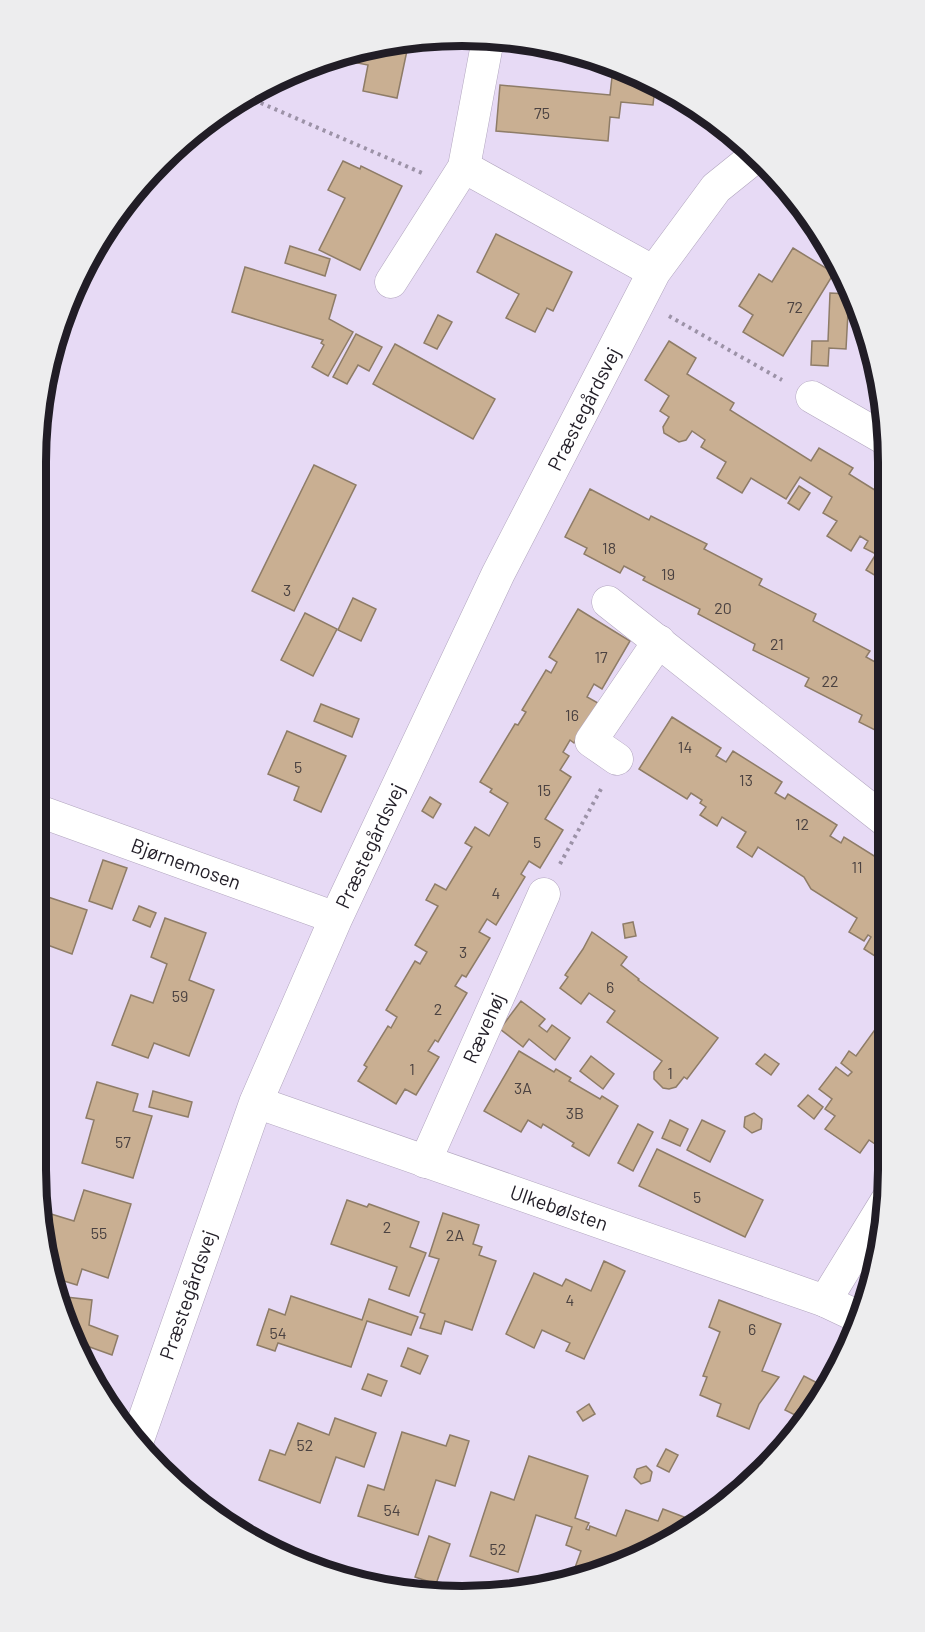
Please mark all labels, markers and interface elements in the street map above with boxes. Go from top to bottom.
house number: 75 [534,103,550,122]
house number: 72 [787,297,803,316]
street label: Præstegårdsvej [542,343,625,474]
house number: 18 [602,538,616,557]
house number: 19 [661,564,675,583]
house number: 3 [283,580,291,599]
house number: 20 [714,598,732,617]
house number: 21 [770,634,784,653]
house number: 17 [594,647,608,666]
house number: 22 [821,671,839,690]
house number: 16 [565,705,579,724]
house number: 14 [678,737,692,756]
house number: 5 [294,757,302,776]
house number: 13 [739,770,753,789]
street label: Præstegårdsvej [330,779,409,912]
house number: 15 [537,780,551,799]
house number: 12 [795,814,809,833]
street label: Bjørnemosen [128,832,244,894]
house number: 5 [533,832,541,851]
house number: 11 [851,857,863,876]
house number: 4 [492,883,500,902]
house number: 3 [459,942,467,961]
house number: 6 [606,977,614,996]
house number: 59 [172,986,188,1005]
street label: Rævehøj [457,989,509,1067]
house number: 2 [434,999,442,1018]
house number: 1 [409,1059,415,1078]
house number: 1 [667,1063,673,1082]
house number: 3A [514,1078,532,1097]
house number: 3B [566,1103,584,1122]
house number: 57 [115,1132,131,1151]
street label: Ulkebølsten [507,1179,611,1235]
house number: 5 [693,1187,701,1206]
house number: 2 [383,1217,391,1236]
house number: 55 [91,1223,107,1242]
house number: 2A [446,1225,464,1244]
street label: Præstegårdsvej [154,1227,220,1363]
house number: 4 [566,1290,574,1309]
house number: 6 [748,1319,756,1338]
house number: 54 [269,1323,287,1342]
house number: 52 [297,1435,313,1454]
house number: 54 [383,1500,401,1519]
house number: 52 [490,1539,506,1558]

